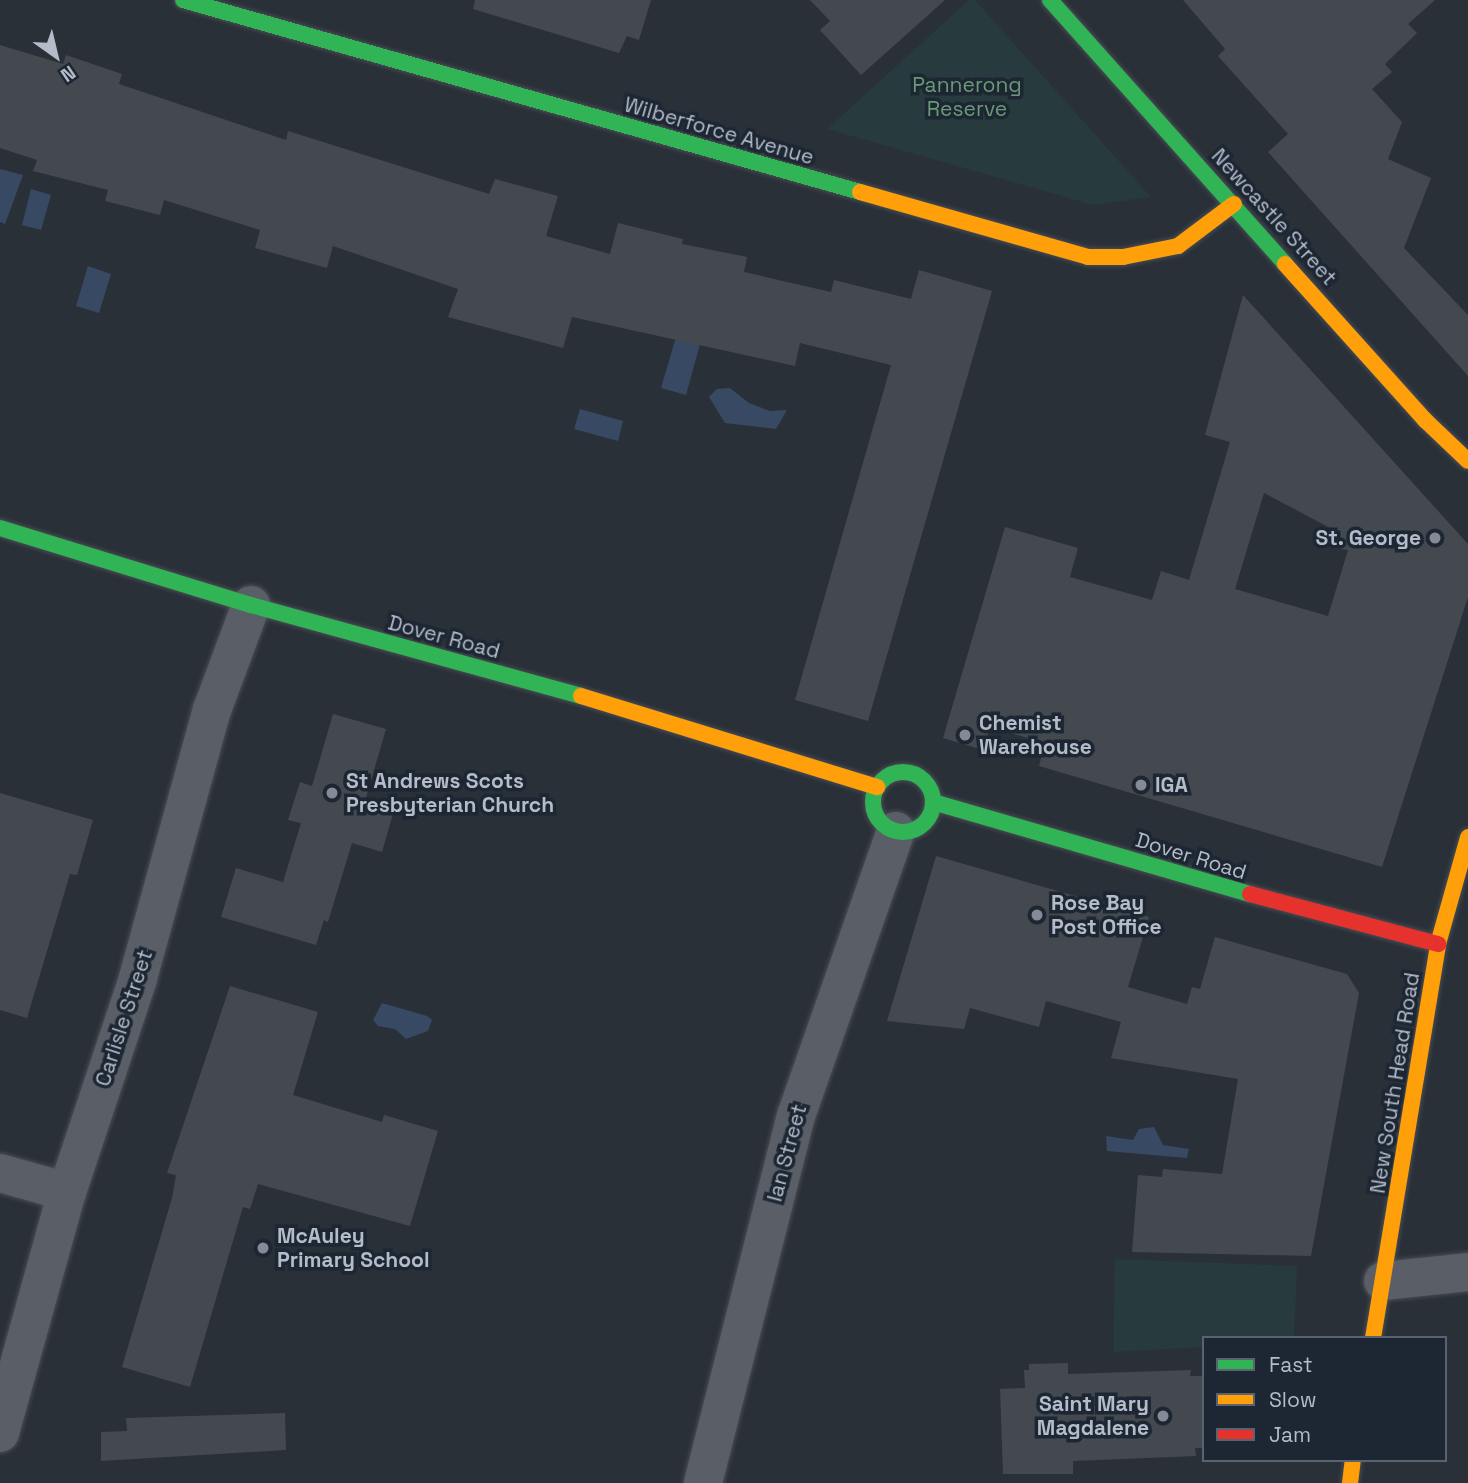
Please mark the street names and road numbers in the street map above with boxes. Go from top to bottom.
street label: Wilberforce Avenue [621,92,817,170]
street label: Newcastle Street [1206,144,1342,290]
street label: Dover Road [385,610,503,664]
street label: Dover Road [1132,827,1250,885]
street label: Carlisle Street [90,947,158,1089]
street label: New South Head Road [1365,971,1425,1195]
street label: Ian Street [762,1102,812,1204]

